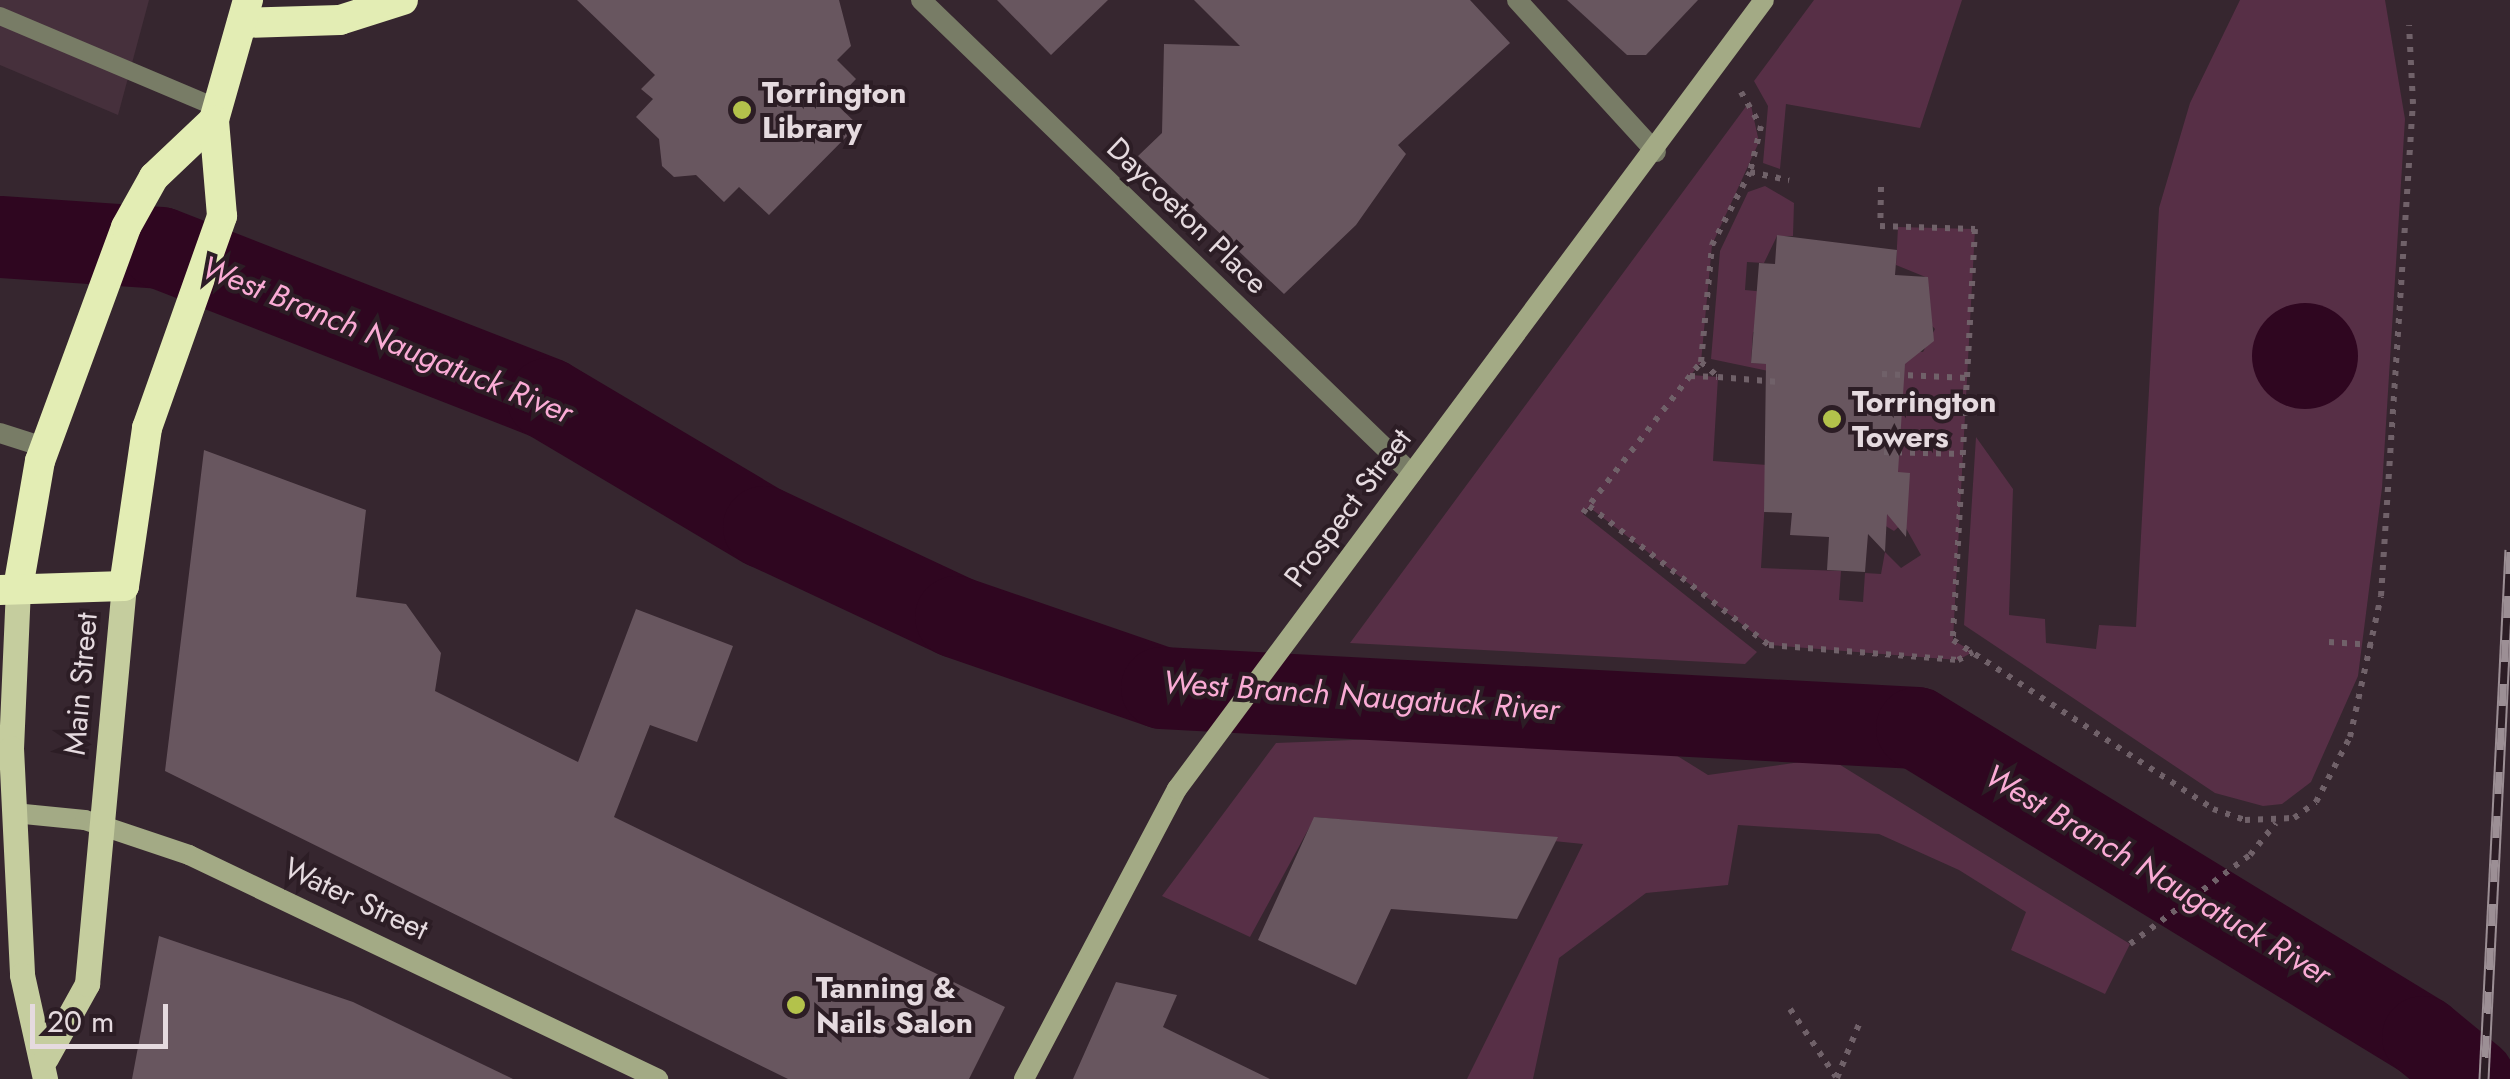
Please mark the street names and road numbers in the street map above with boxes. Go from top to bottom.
street label: Daycoeton Place [1099,130,1275,302]
street label: Prospect Street [1277,422,1419,594]
street label: Main Street [57,611,105,757]
street label: Water Street [278,850,434,948]

